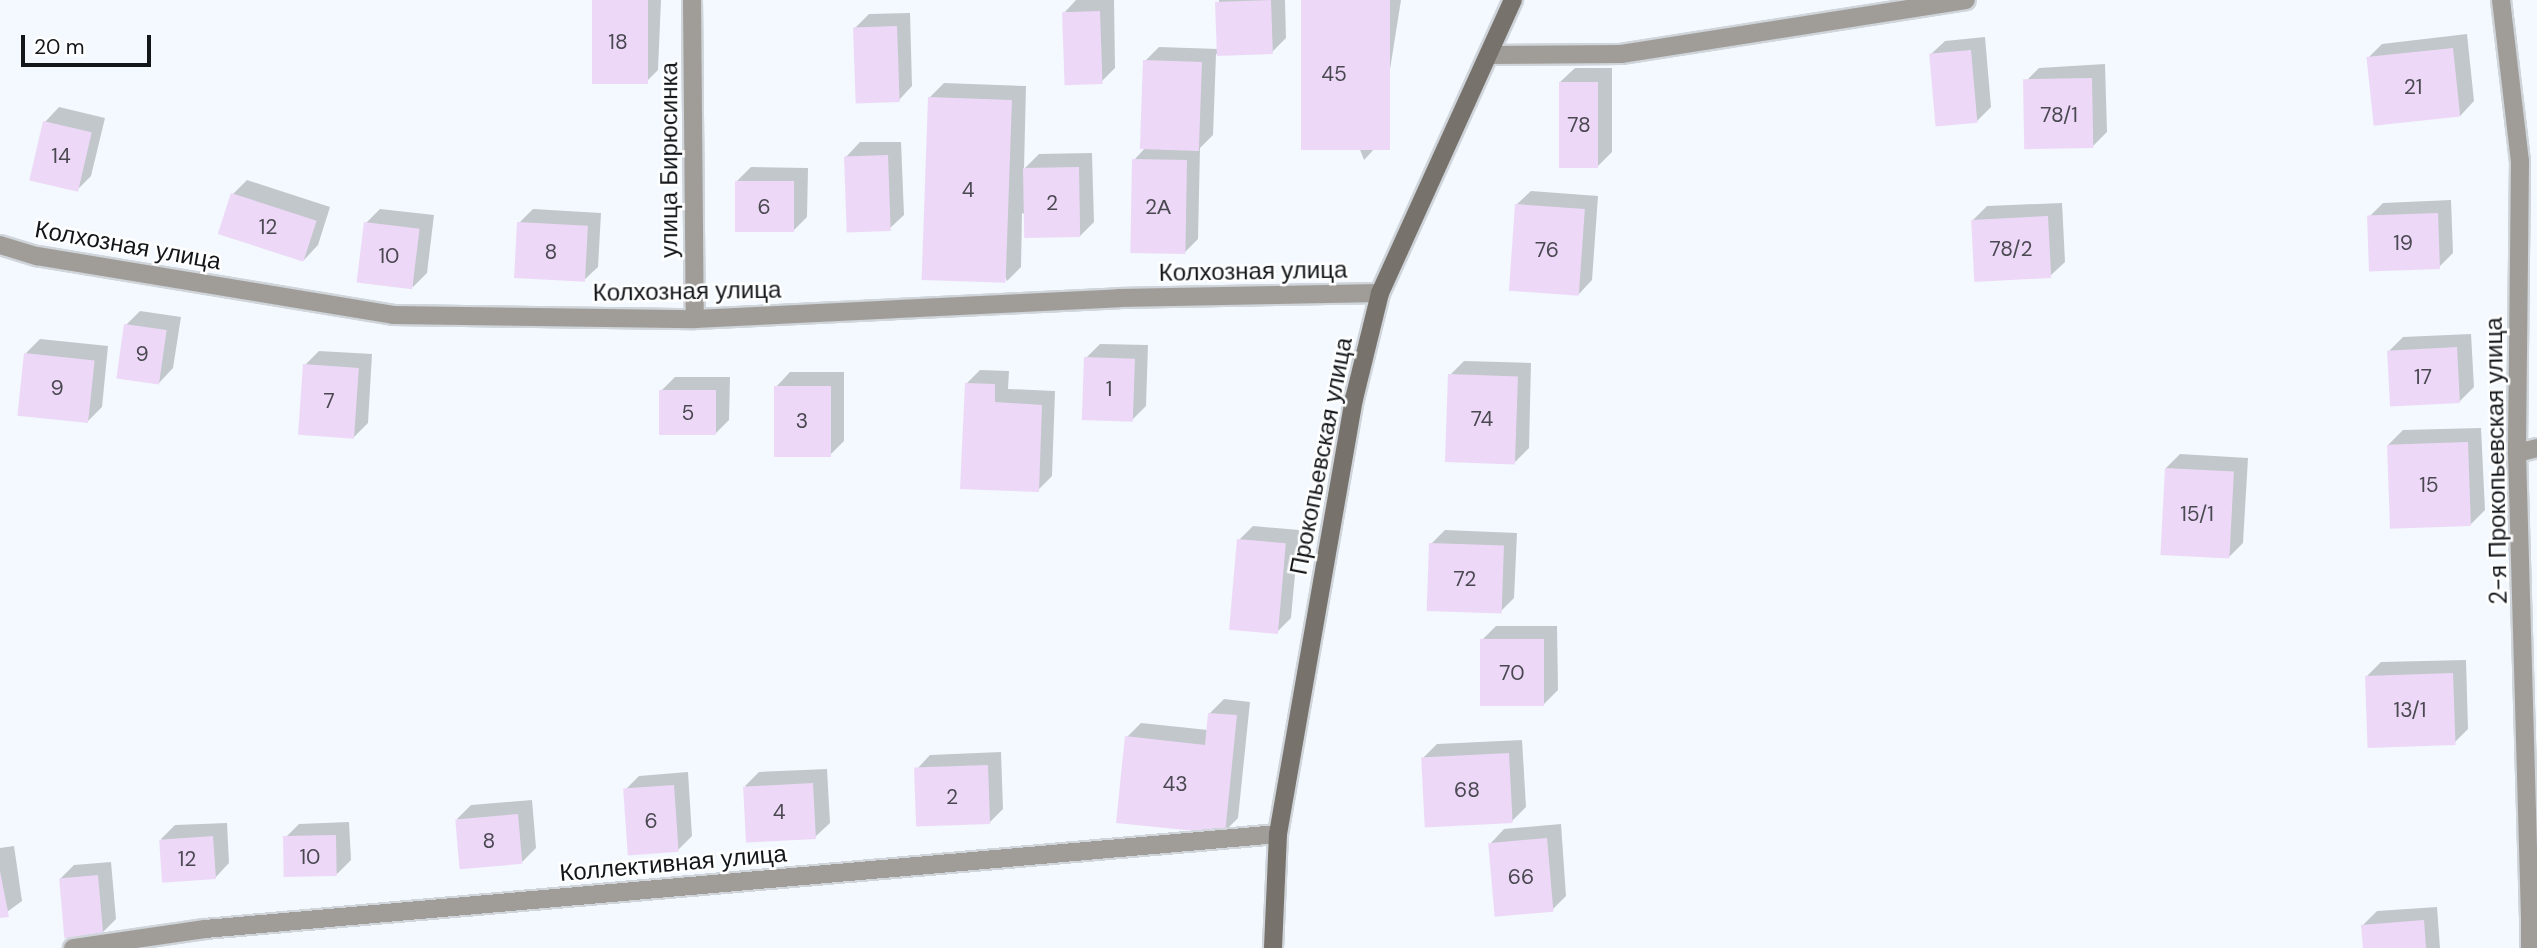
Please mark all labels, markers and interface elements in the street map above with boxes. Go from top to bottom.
scale bar [24,21,154,65]
house number: 18 [608,29,628,55]
text: 20 m [34,33,85,61]
house number: 45 [1321,61,1347,87]
street label: улица Бирюсинка [655,62,683,258]
house number: 21 [2404,74,2422,100]
house number: 78/1 [2040,102,2078,128]
house number: 78 [1567,112,1591,138]
house number: 14 [51,143,71,169]
house number: 4 [962,177,974,203]
house number: 2 [1046,190,1058,216]
house number: 6 [757,194,771,220]
house number: 2А [1145,194,1171,220]
street label: Колхозная улица [33,214,223,276]
house number: 12 [259,214,277,240]
house number: 19 [2393,230,2413,256]
house number: 78/2 [1989,236,2033,262]
house number: 76 [1535,237,1559,263]
house number: 8 [545,239,557,265]
house number: 10 [379,243,399,269]
street label: Колхозная улица [1158,255,1348,287]
street label: Колхозная улица [592,275,782,307]
street label: 2-я Прокопьевская улица [2479,317,2513,605]
street label: Прокопьевская улица [1284,335,1358,577]
house number: 9 [135,341,149,367]
house number: 17 [2414,364,2432,390]
house number: 9 [50,375,64,401]
house number: 1 [1106,376,1112,402]
house number: 7 [323,388,335,414]
house number: 5 [682,400,694,426]
house number: 74 [1471,406,1493,432]
house number: 3 [796,408,808,434]
house number: 15 [2419,472,2439,498]
house number: 15/1 [2180,501,2214,527]
house number: 72 [1454,566,1476,592]
house number: 70 [1499,660,1525,686]
house number: 13/1 [2394,697,2426,723]
house number: 43 [1162,771,1188,797]
house number: 68 [1454,777,1480,803]
house number: 2 [946,784,958,810]
house number: 4 [773,799,785,825]
house number: 6 [644,808,658,834]
house number: 8 [483,828,495,854]
street label: Коллективная улица [558,839,788,887]
house number: 10 [300,844,320,870]
house number: 12 [178,846,196,872]
house number: 66 [1508,864,1534,890]

